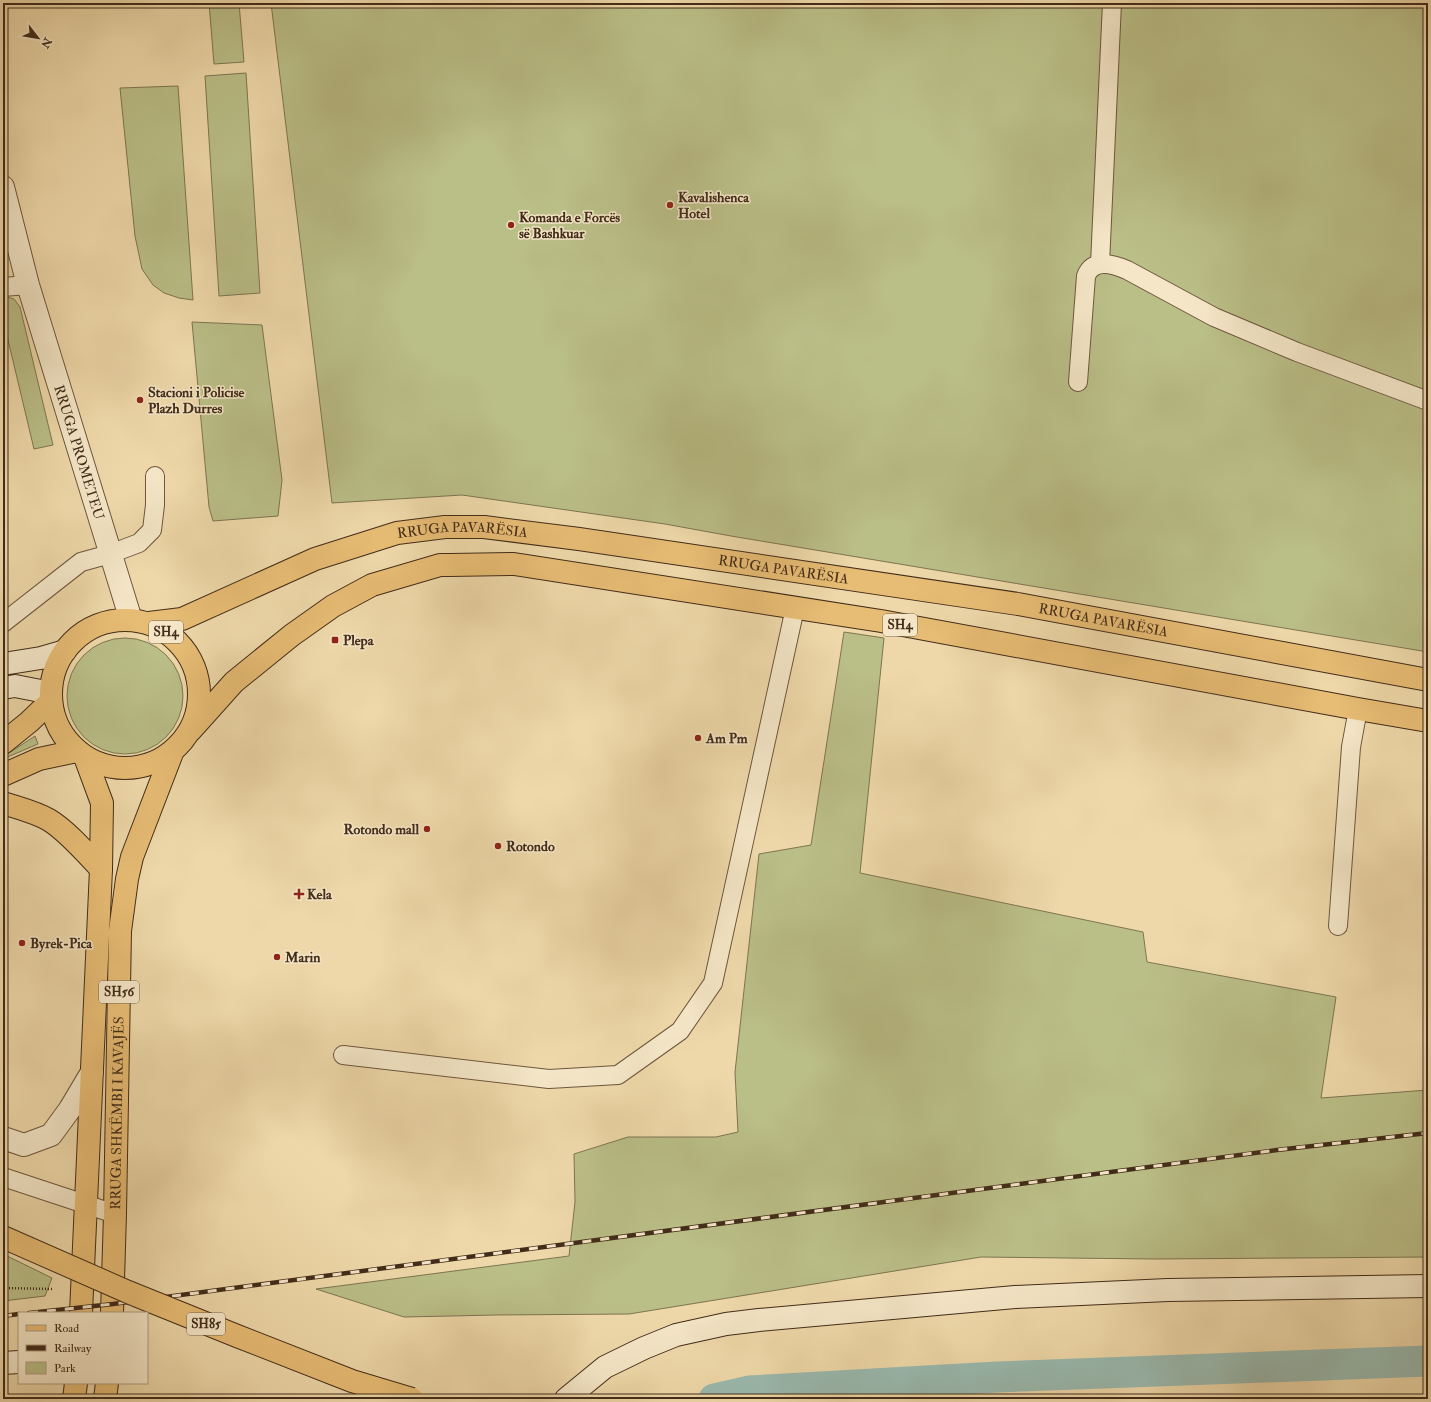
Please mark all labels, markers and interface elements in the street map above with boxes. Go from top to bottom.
north arrow [18,18,58,58]
text: N [37,34,55,51]
place label: Kavalishenca Hotel [678,189,750,222]
marker: Kavalishenca Hotel [665,200,675,210]
place label: Komanda e Forcës së Bashkuar [519,209,620,242]
marker: Komanda e Forcës së Bashkuar [506,220,516,230]
street label: RRUGA PROMETEU [51,383,108,522]
place label: Stacioni i Policise Plazh Durres [148,384,245,417]
marker: Stacioni i Policise Plazh Durres [135,395,145,405]
street label: RRUGA PAVARËSIA [396,518,529,541]
street label: RRUGA PAVARËSIA [717,551,850,587]
street label: RRUGA PAVARËSIA [1037,600,1170,640]
road number: SH4 [883,614,917,636]
road number: SH4 [149,621,183,643]
place label: Plepa [343,632,375,650]
marker: Plepa [330,635,340,645]
place label: Am Pm [705,730,748,747]
marker: Am Pm [693,733,703,743]
place label: Rotondo mall [344,821,419,838]
marker: Rotondo mall [422,824,432,834]
place label: Rotondo [506,838,555,855]
marker: Rotondo [493,841,503,851]
place label: Kela [307,886,333,903]
marker: Kela [294,889,304,899]
place label: Byrek-Pica [30,935,93,953]
marker: Byrek-Pica [17,938,27,948]
place label: Marin [284,949,321,966]
marker: Marin [272,952,282,962]
road number: SH56 [99,981,139,1003]
street label: RRUGA SHKËMBI I KAVAJËS [107,1016,127,1210]
legend [18,1312,148,1384]
road number: SH85 [187,1313,225,1335]
text: Road [54,1321,79,1336]
text: Railway [54,1341,92,1356]
text: Park [54,1361,76,1376]

